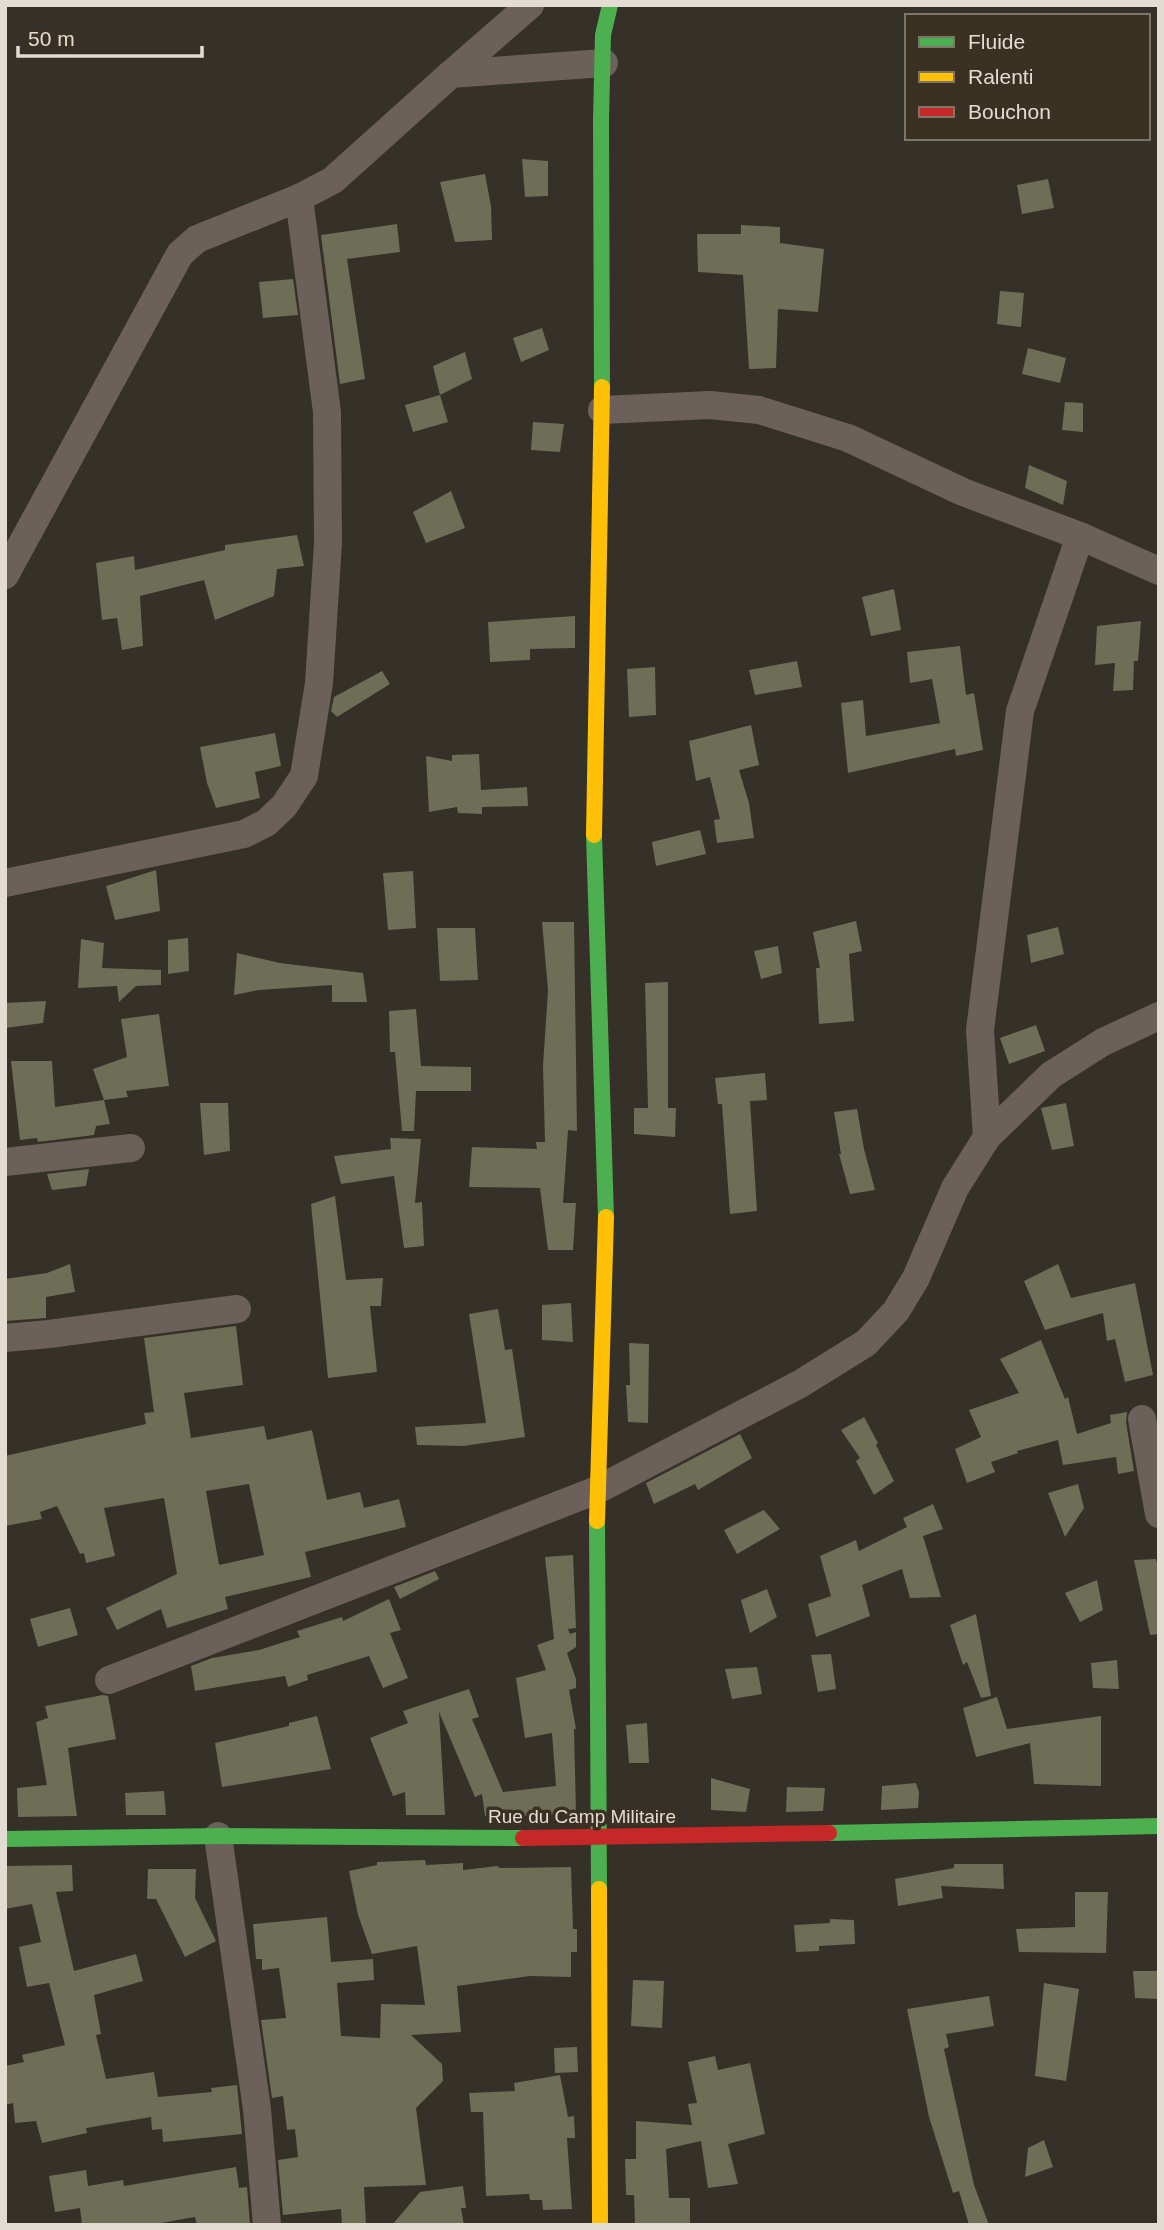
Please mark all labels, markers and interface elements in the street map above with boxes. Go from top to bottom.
scale bar [18,14,201,58]
legend [905,14,1150,140]
text: 50 m [28,27,75,50]
text: Fluide [968,30,1025,53]
text: Ralenti [968,65,1033,88]
text: Bouchon [968,100,1051,123]
street label: Rue du Camp Militaire [488,1806,676,1827]

